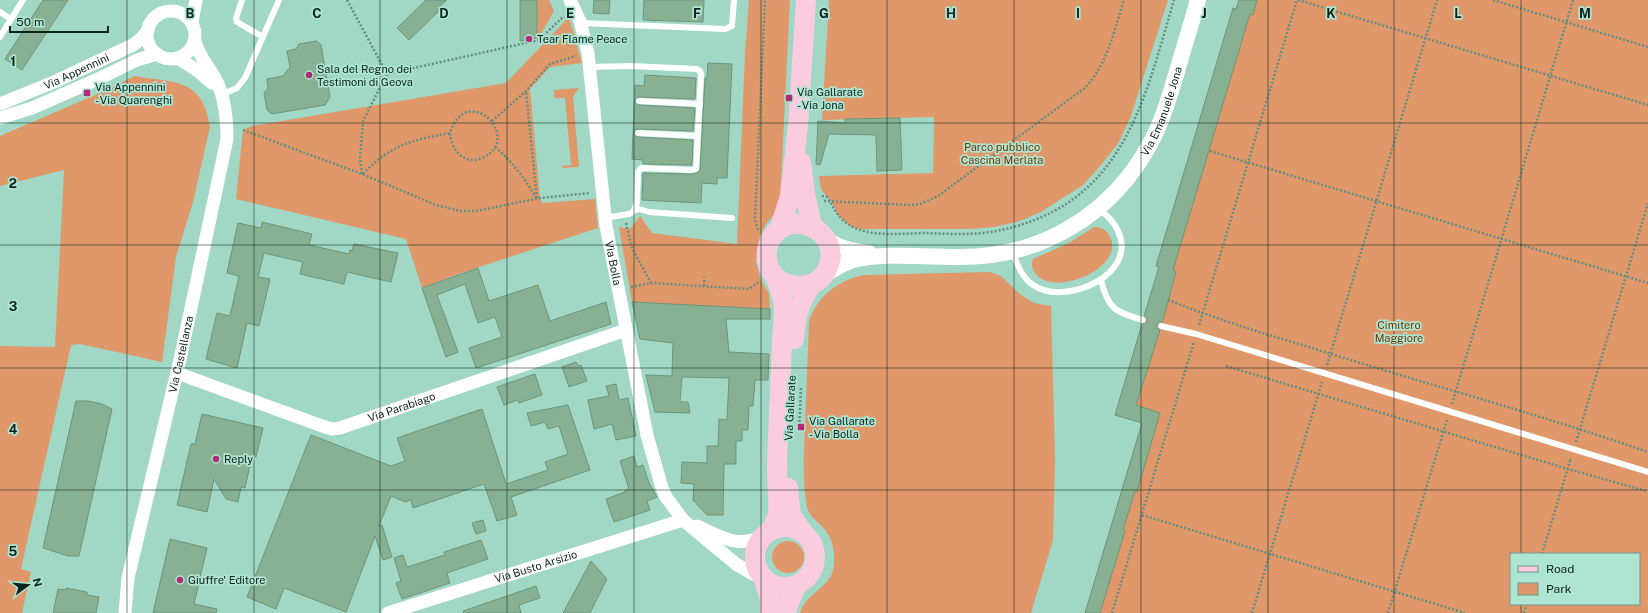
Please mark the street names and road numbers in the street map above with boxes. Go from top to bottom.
street label: Via Appennini [42,51,111,92]
street label: Via Emanuele Jona [1139,65,1184,158]
street label: Via Bolla [603,240,624,286]
street label: Via Castellanza [166,315,195,394]
street label: Via Gallarate [782,375,798,441]
street label: Via Parabiago [366,390,437,424]
street label: Via Busto Arsizio [493,548,579,585]

